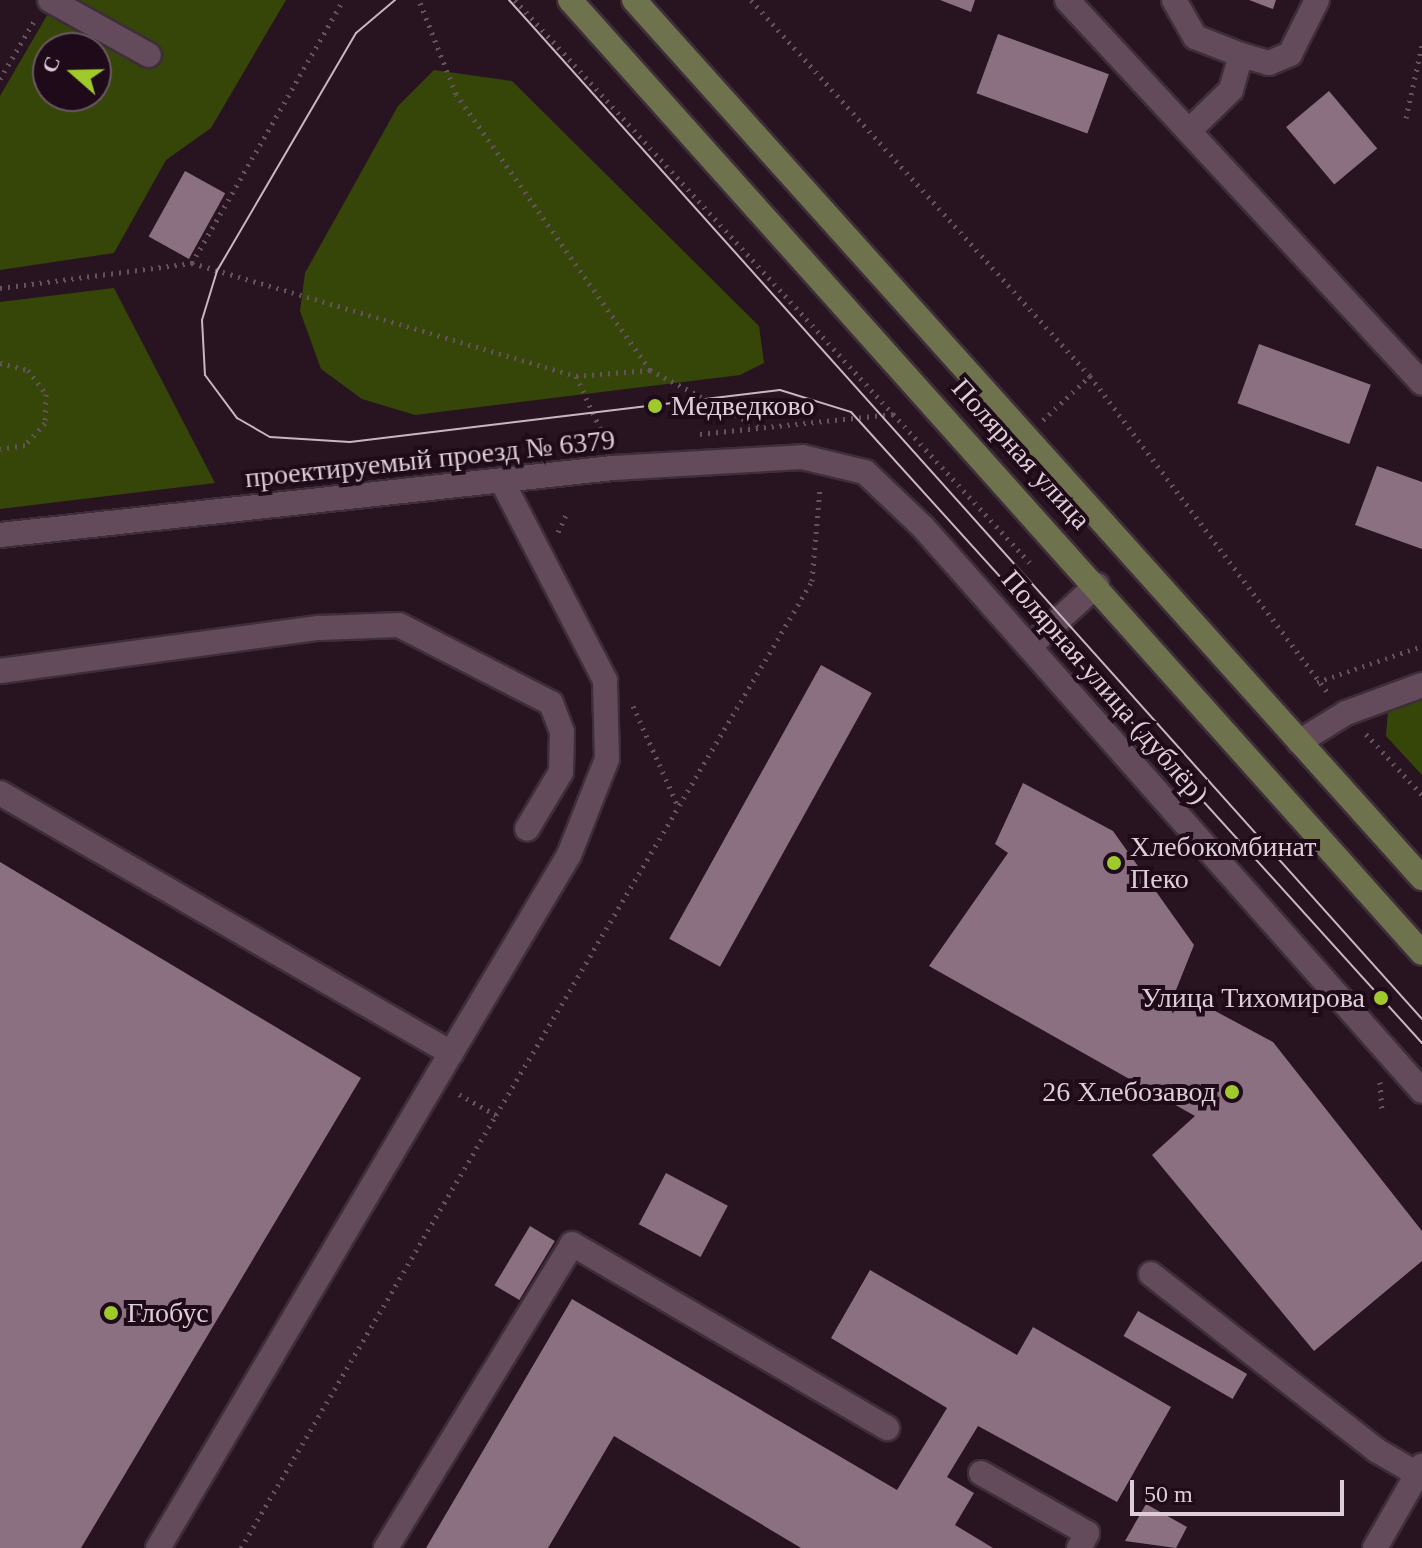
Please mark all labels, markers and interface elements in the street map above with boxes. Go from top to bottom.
north arrow [32,32,112,112]
text: С [36,53,65,76]
street label: Полярная улица [945,372,1097,536]
place label: Медведково [671,389,814,423]
marker: Медведково [646,397,664,415]
street label: проектируемый проезд № 6379 [243,423,617,495]
street label: Полярная улица (дублёр) [994,563,1216,811]
place label: Хлебокомбинат Пеко [1130,830,1316,896]
marker: Хлебокомбинат Пеко [1105,854,1123,872]
place label: Улица Тихомирова [1141,981,1365,1015]
marker: Улица Тихомирова [1372,989,1390,1007]
place label: 26 Хлебозавод [1042,1075,1216,1109]
marker: 26 Хлебозавод [1223,1083,1241,1101]
place label: Глобус [127,1296,209,1330]
marker: Глобус [102,1304,120,1322]
scale bar [1134,1464,1348,1514]
text: 50 m [1144,1481,1193,1507]

